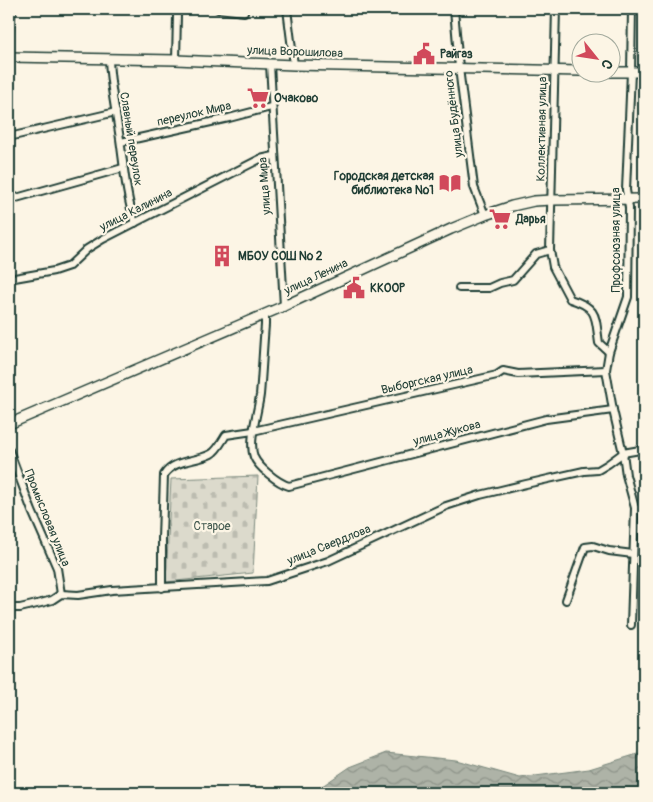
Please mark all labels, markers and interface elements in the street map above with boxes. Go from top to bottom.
north arrow [570,32,620,82]
public building icon: Райгаз [411,41,437,67]
street label: улица Ворошилова [246,43,344,61]
place label: Райгаз [440,47,473,62]
text: С [597,56,616,73]
street label: улица Будённого [441,69,467,159]
street label: Коллективная улица [534,76,550,182]
supermarket icon: Очаково [245,85,271,111]
street label: Славный переулок [116,91,146,187]
place label: Очаково [274,91,319,106]
street label: переулок Мира [156,98,233,130]
street label: улица Мира [255,156,275,216]
place label: Городская детская библиотека №1 [334,169,434,198]
library icon: Городская детская библиотека №1 [437,170,463,196]
street label: улица Калинина [96,185,175,235]
street label: Профсоюзная улица [609,187,624,293]
supermarket icon: Дарья [487,206,513,232]
place label: Дарья [515,212,546,227]
building icon: МБОУ СОШ № 2 [209,243,235,269]
place label: МБОУ СОШ № 2 [238,249,323,264]
street label: улица Ленина [281,256,351,299]
public building icon: ККООР [341,275,367,301]
place label: ККООР [370,281,406,296]
street label: Выборгская улица [380,362,475,398]
street label: улица Жукова [411,417,483,449]
street label: Промысловая улица [21,467,73,569]
park label: Старое [193,519,231,534]
street label: улица Свердлова [284,521,373,569]

